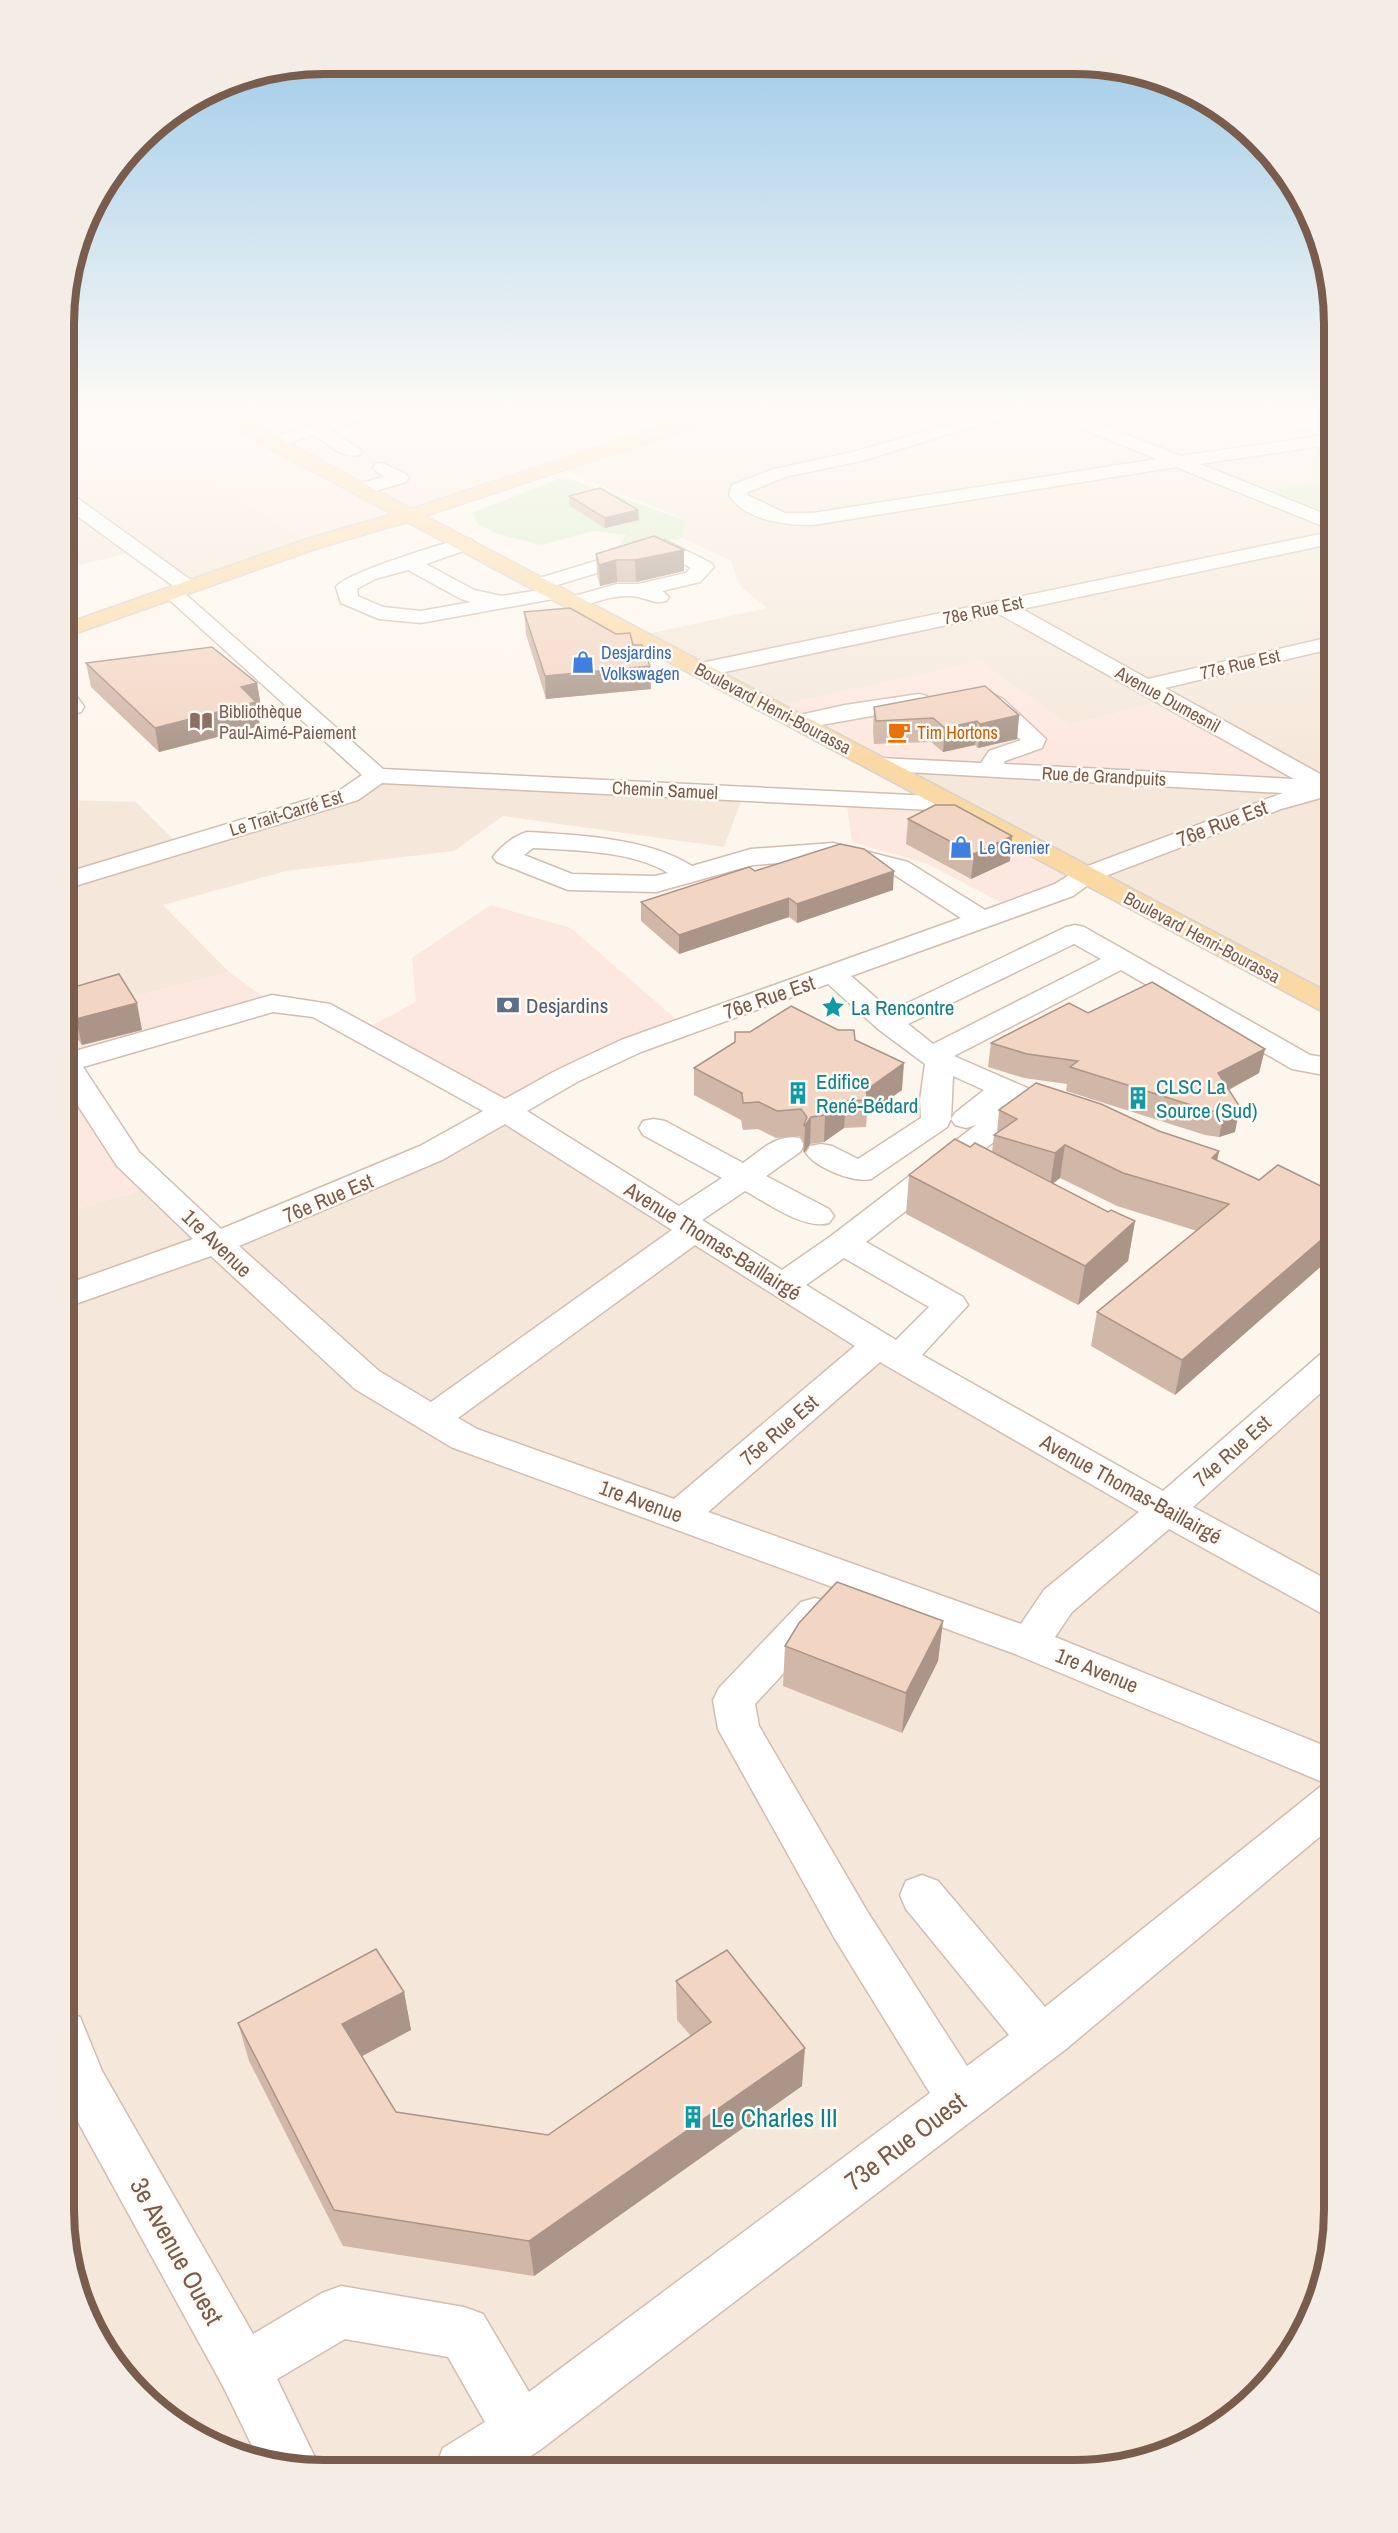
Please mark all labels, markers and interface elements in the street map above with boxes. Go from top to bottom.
street label: 78e Rue Est [941,589,1025,631]
place label: Desjardins Volkswagen [601,640,680,686]
street label: 77e Rue Est [1198,643,1282,685]
shop icon: Desjardins Volkswagen [570,649,596,675]
street label: Boulevard Henri-Bourassa [690,656,856,760]
street label: Avenue Dumesnil [1110,659,1225,738]
place label: Bibliothèque Paul-Aimé-Paiement [219,699,356,745]
library icon: Bibliothèque Paul-Aimé-Paiement [188,708,214,734]
cafe icon: Tim Hortons [886,719,912,745]
place label: Tim Hortons [917,720,998,745]
street label: Rue de Grandpuits [1041,760,1167,792]
street label: Chemin Samuel [612,775,718,805]
street label: Le Trait-Carré Est [226,784,346,842]
street label: 76e Rue Est [1173,792,1272,854]
shop icon: Le Grenier [948,834,974,860]
place label: Le Grenier [979,835,1050,860]
street label: Boulevard Henri-Bourassa [1119,885,1285,989]
street label: 76e Rue Est [719,968,819,1026]
place label: Desjardins [526,991,608,1020]
bank icon: Desjardins [495,992,521,1018]
place label: La Rencontre [851,993,954,1022]
place icon: La Rencontre [820,994,846,1020]
place label: Edifice René-Bédard [816,1067,918,1120]
place label: CLSC La Source (Sud) [1156,1072,1257,1125]
building icon: Edifice René-Bédard [785,1080,811,1106]
building icon: CLSC La Source (Sud) [1125,1085,1151,1111]
street label: 76e Rue Est [279,1166,377,1230]
street label: Avenue Thomas-Baillairgé [618,1174,807,1307]
street label: 1re Avenue [176,1202,258,1284]
street label: 75e Rue Est [734,1388,824,1472]
street label: 74e Rue Est [1187,1408,1277,1493]
street label: Avenue Thomas-Baillairgé [1034,1427,1227,1551]
street label: 1re Avenue [595,1473,687,1529]
street label: 1re Avenue [1051,1640,1143,1700]
street label: 73e Rue Ouest [837,2084,973,2198]
place label: Le Charles III [711,2100,838,2135]
building icon: Le Charles III [680,2104,706,2130]
street label: 3e Avenue Ouest [122,2171,232,2331]

